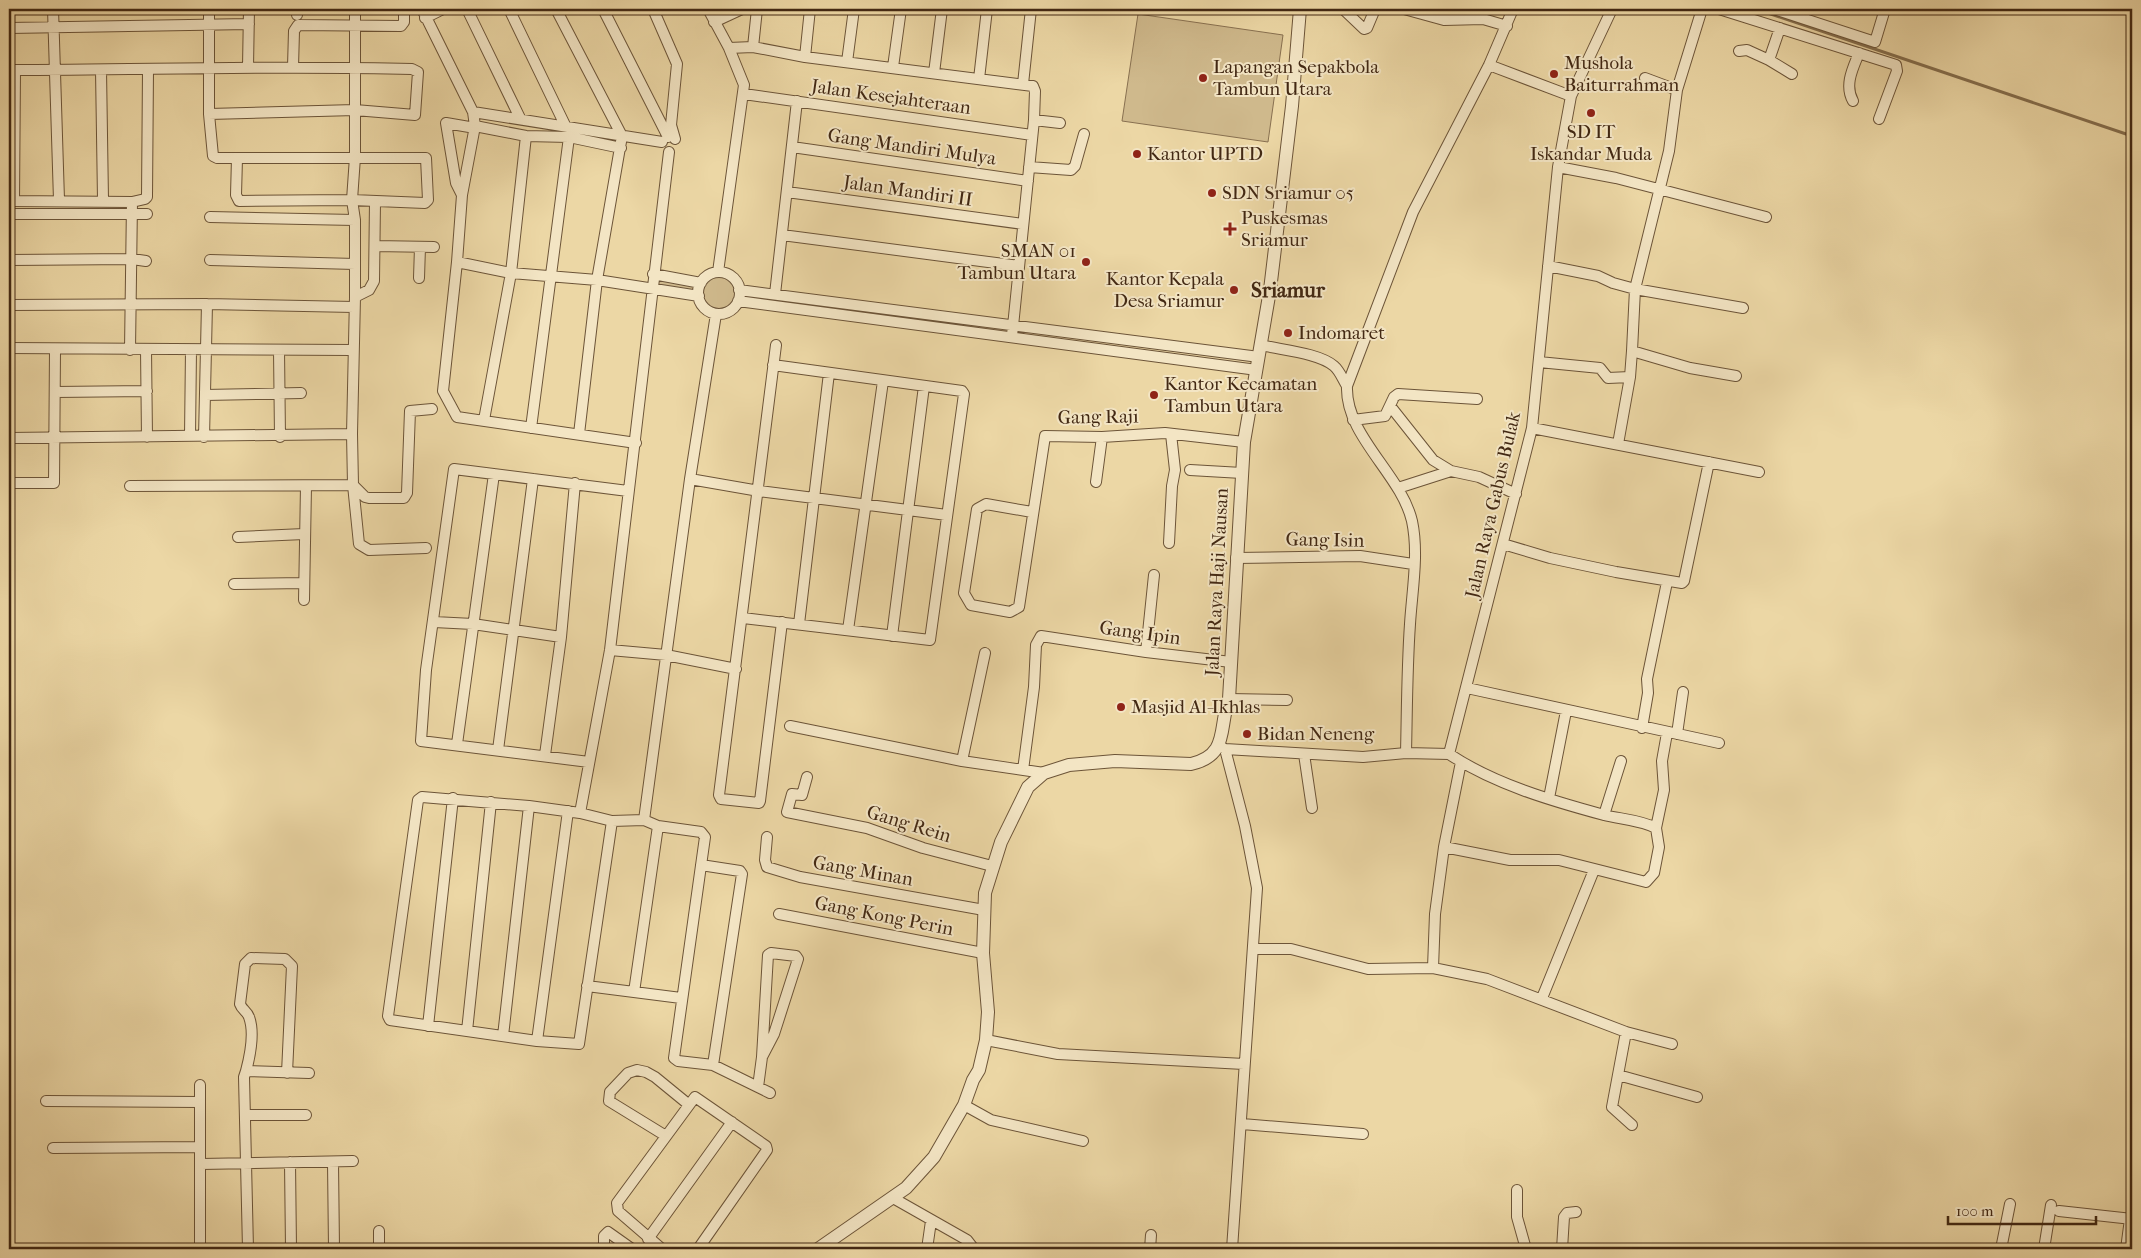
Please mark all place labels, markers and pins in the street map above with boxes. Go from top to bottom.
place label: Mushola Baiturrahman [1564,52,1679,96]
place label: Lapangan Sepakbola Tambun Utara [1213,56,1379,100]
marker: Mushola Baiturrahman [1548,68,1560,80]
marker: Lapangan Sepakbola Tambun Utara [1197,72,1209,84]
marker: SD IT Iskandar Muda [1585,107,1597,119]
place label: SD IT Iskandar Muda [1530,121,1652,165]
place label: Kantor UPTD [1147,143,1263,165]
marker: Kantor UPTD [1131,148,1143,160]
place label: SDN Sriamur 05 [1222,182,1354,204]
marker: SDN Sriamur 05 [1206,187,1218,199]
place label: Puskesmas Sriamur [1241,207,1328,251]
marker: Puskesmas Sriamur [1223,222,1237,236]
place label: SMAN 01 Tambun Utara [957,240,1076,284]
marker: SMAN 01 Tambun Utara [1080,256,1092,268]
place label: Kantor Kepala Desa Sriamur [1106,268,1225,312]
marker: Kantor Kepala Desa Sriamur [1228,284,1240,296]
place label: Indomaret [1298,322,1385,344]
marker: Indomaret [1282,327,1294,339]
place label: Kantor Kecamatan Tambun Utara [1164,373,1317,417]
marker: Kantor Kecamatan Tambun Utara [1148,389,1160,401]
place label: Masjid Al-Ikhlas [1131,696,1260,718]
marker: Masjid Al-Ikhlas [1115,701,1127,713]
place label: Bidan Neneng [1257,723,1375,745]
marker: Bidan Neneng [1241,728,1253,740]

